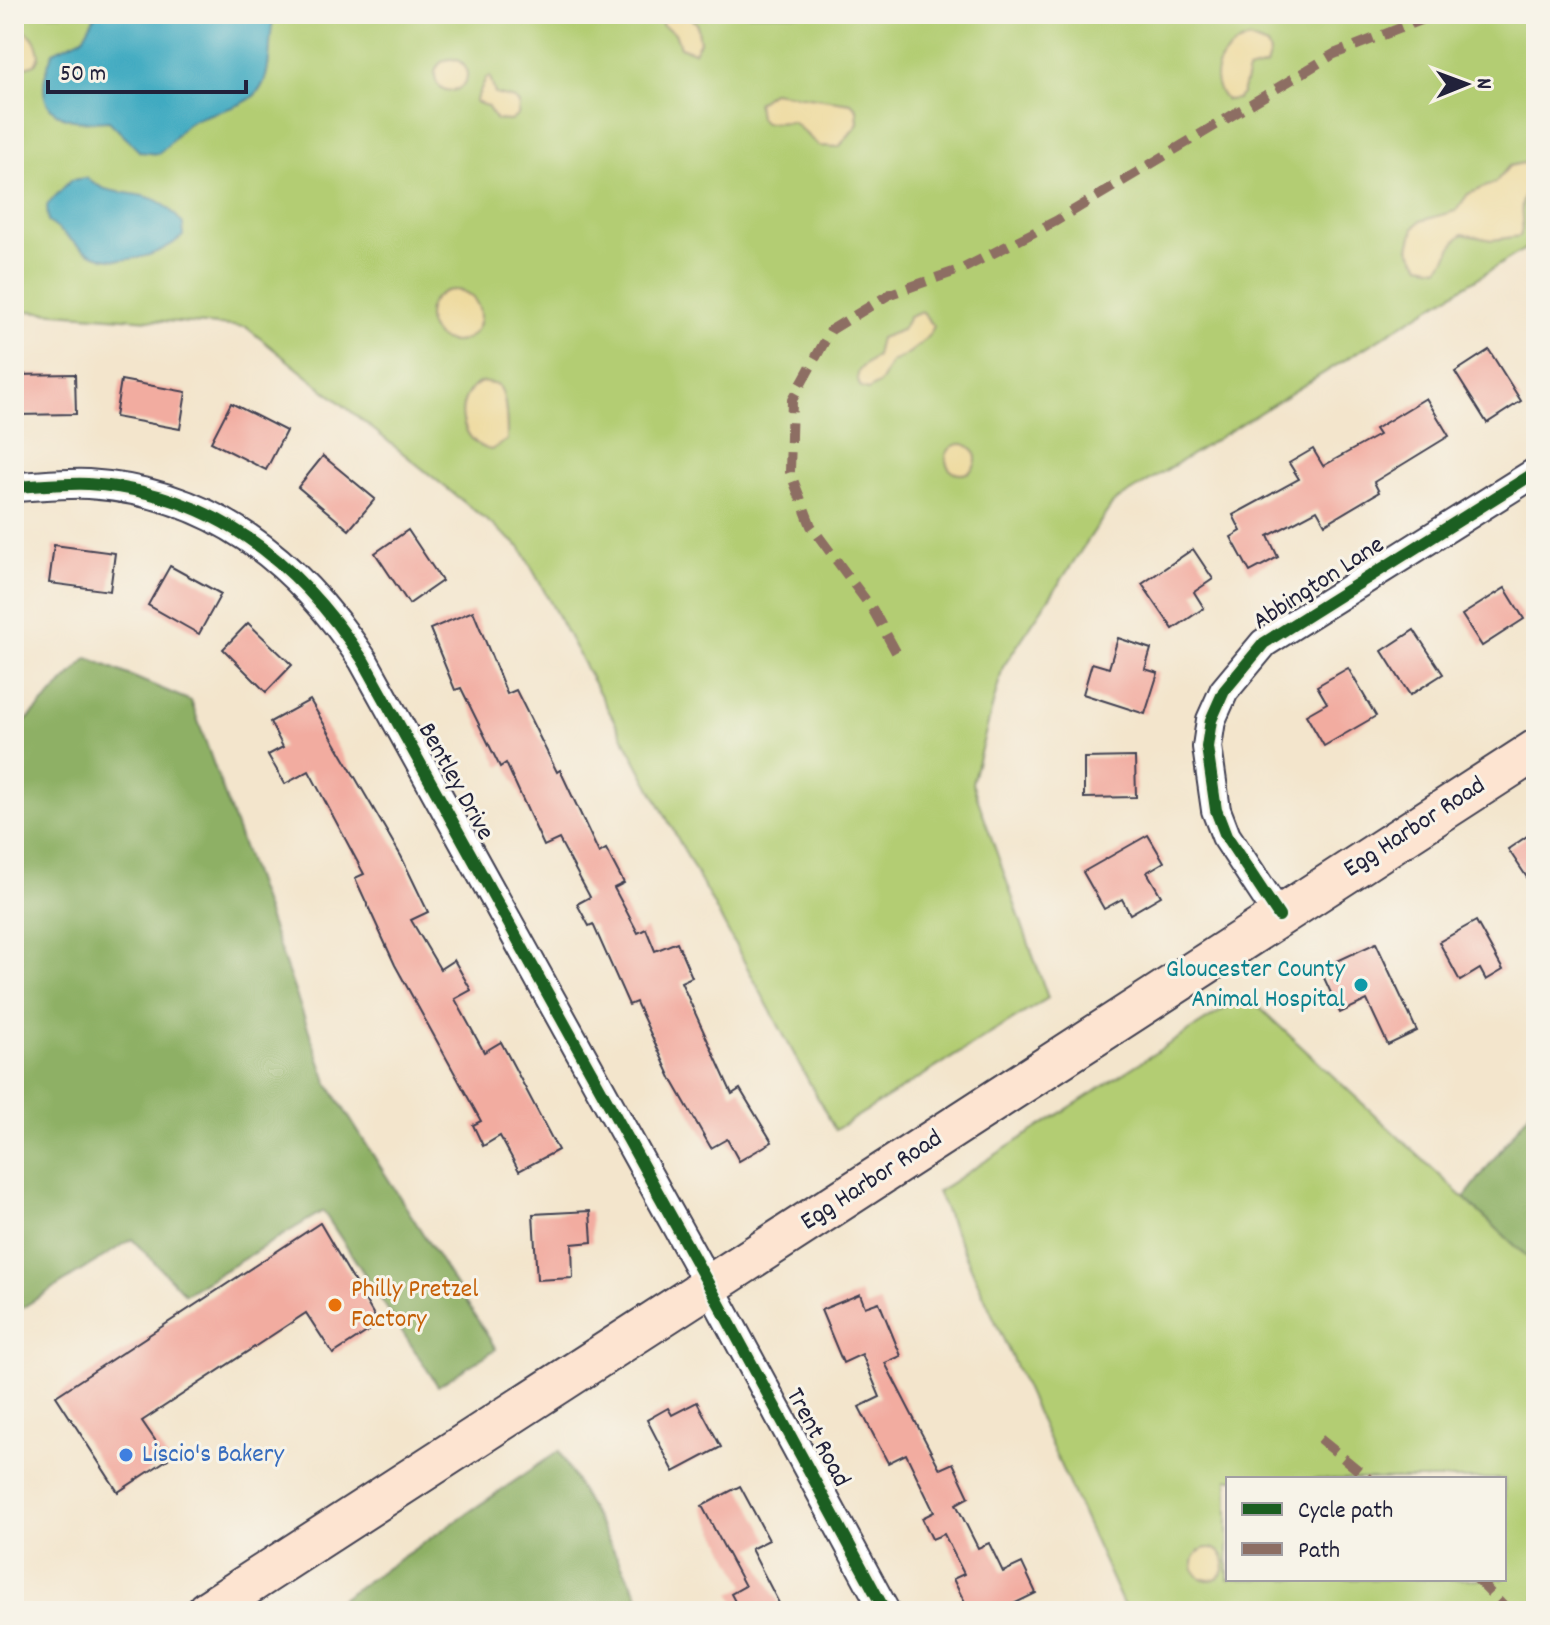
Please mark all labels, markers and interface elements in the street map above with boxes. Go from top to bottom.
scale bar [48,44,246,94]
north arrow [1426,44,1506,124]
text: 50 m [60,58,106,92]
text: N [1467,78,1498,90]
street label: Abbington Lane [1246,528,1392,640]
street label: Bentley Drive [407,716,503,848]
street label: Egg Harbor Road [1337,768,1493,888]
place label: Gloucester County Animal Hospital [1166,952,1345,1019]
marker: Gloucester County Animal Hospital [1352,976,1370,994]
street label: Egg Harbor Road [794,1121,950,1241]
place label: Philly Pretzel Factory [351,1272,478,1339]
marker: Philly Pretzel Factory [326,1296,344,1314]
street label: Trent Road [775,1382,859,1494]
place label: Liscio's Bakery [142,1437,284,1474]
marker: Liscio's Bakery [117,1446,135,1464]
legend [1226,1477,1506,1581]
text: Cycle path [1298,1495,1393,1529]
text: Path [1298,1535,1340,1569]

